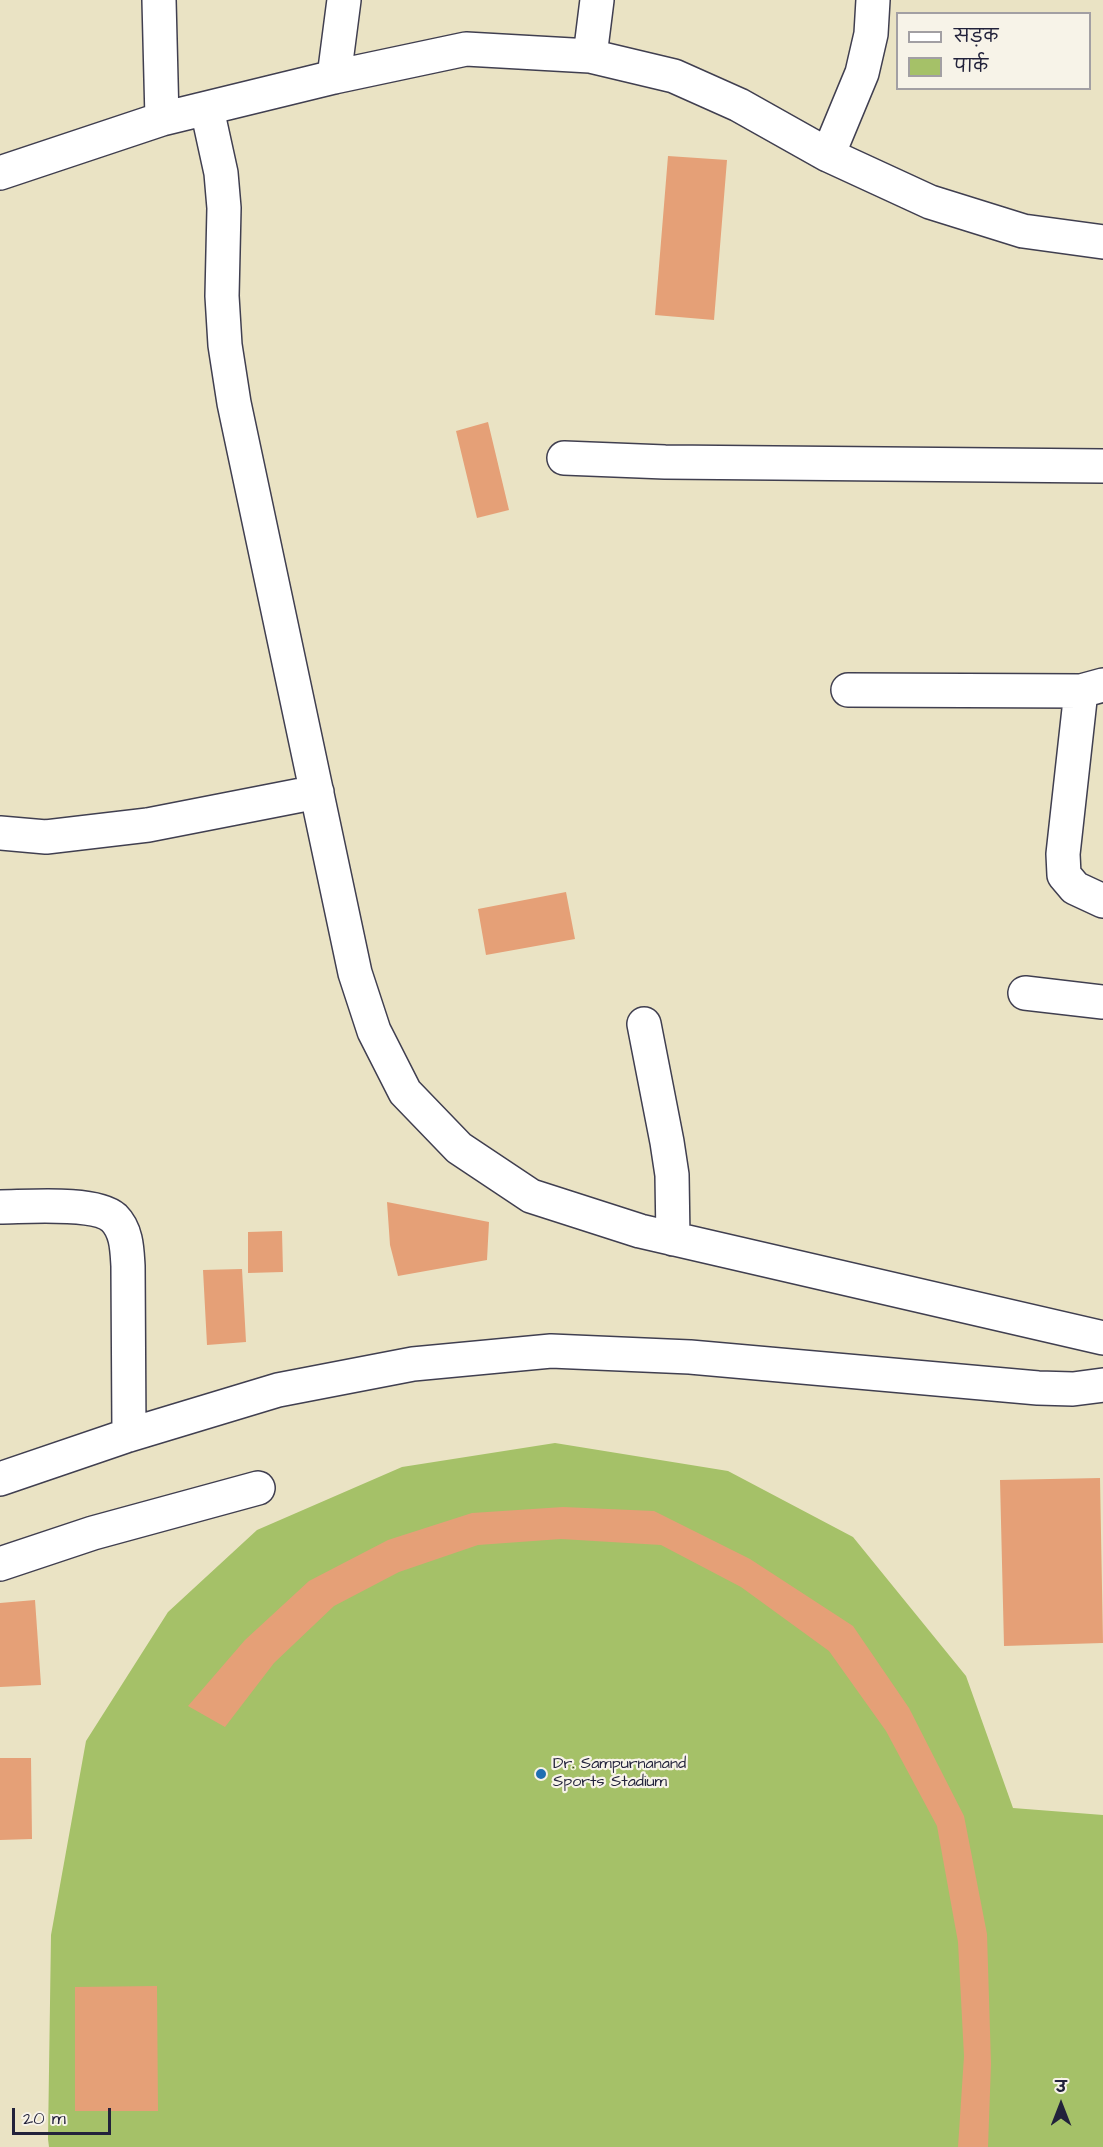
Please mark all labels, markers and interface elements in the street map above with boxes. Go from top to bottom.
legend [896,12,1091,90]
text: सड़क [954,24,998,49]
text: पार्क [954,54,988,79]
place label: Dr. Sampurnanand Sports Stadium [553,1755,686,1793]
marker: Dr. Sampurnanand Sports Stadium [534,1767,548,1781]
north arrow [1031,2075,1091,2135]
text: उ [1056,2076,1066,2098]
scale bar [15,2096,114,2134]
text: 20 m [23,2106,66,2131]

